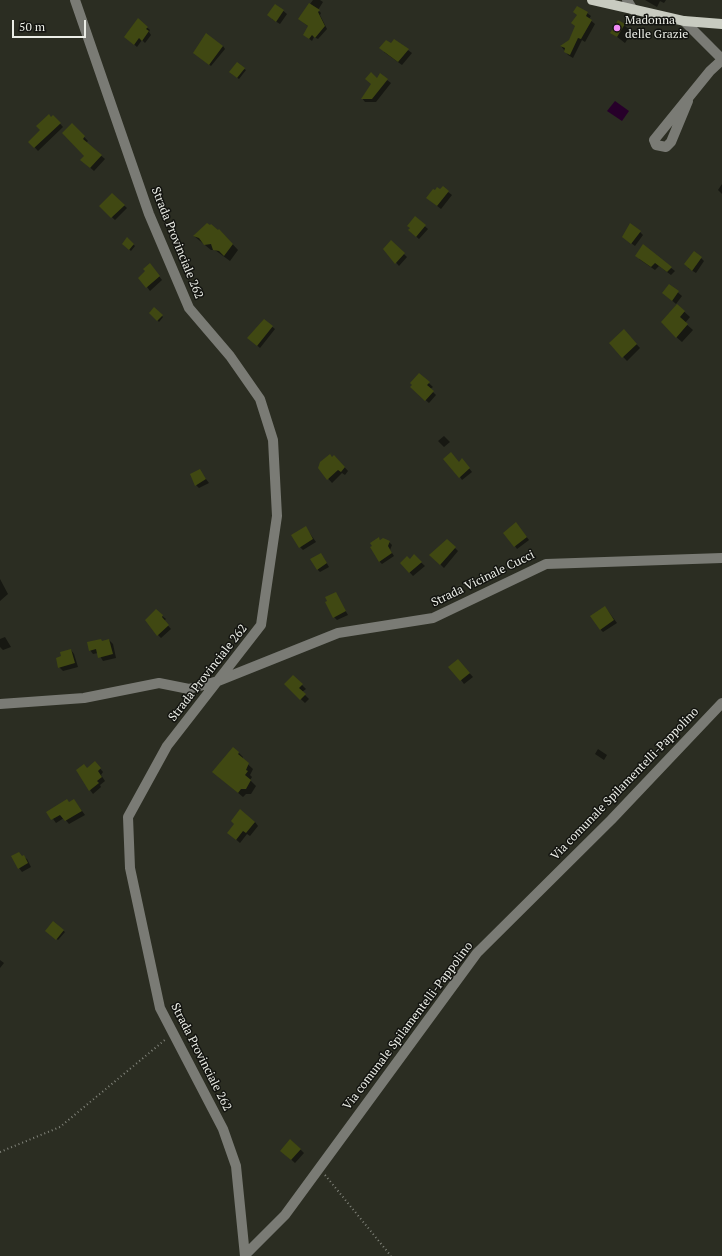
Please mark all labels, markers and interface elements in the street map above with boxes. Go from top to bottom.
scale bar [14,12,88,38]
place label: Madonna delle Grazie [625,14,688,42]
text: 50 m [19,19,45,34]
marker: Madonna delle Grazie [612,23,622,33]
street label: Strada Provinciale 262 [148,185,206,301]
street label: Strada Vicinale Cucci [429,548,537,610]
street label: Strada Provinciale 262 [166,622,250,724]
street label: Via comunale Spilamentelli-Pappolino [548,705,702,863]
street label: Via comunale Spilamentelli-Pappolino [340,939,476,1113]
street label: Strada Provinciale 262 [168,1001,234,1113]

